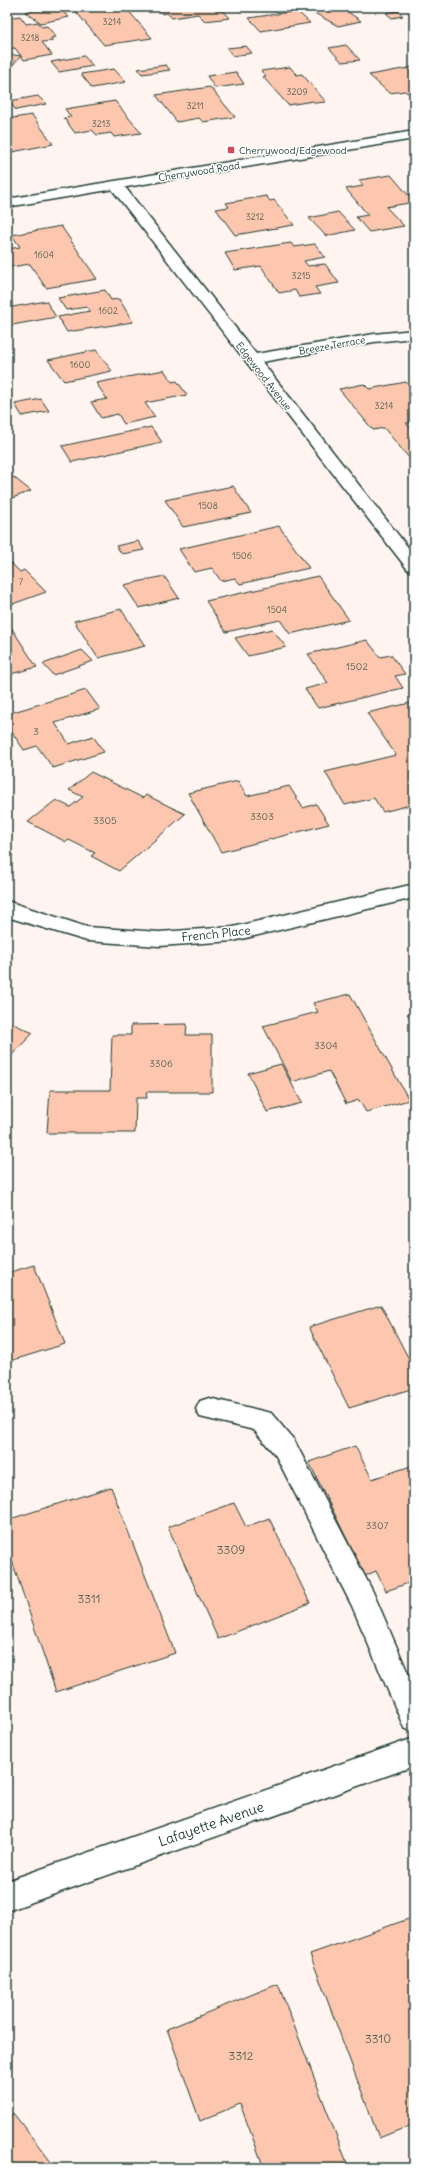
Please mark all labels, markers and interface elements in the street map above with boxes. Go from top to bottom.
house number: 3214 [103,16,121,27]
house number: 3218 [21,32,39,43]
house number: 3209 [286,86,308,97]
house number: 3211 [186,100,204,111]
house number: 3213 [92,118,110,129]
place label: Cherrywood/Edgewood [239,144,347,157]
marker: Cherrywood/Edgewood [226,145,236,155]
street label: Cherrywood Road [157,159,241,184]
house number: 3212 [246,211,264,222]
house number: 1604 [34,249,54,260]
house number: 3215 [292,270,310,281]
house number: 1602 [98,305,118,316]
street label: Breeze Terrace [298,333,366,358]
street label: Edgewood Avenue [233,339,294,413]
house number: 1600 [70,359,90,370]
house number: 3214 [375,400,393,411]
house number: 1508 [198,500,218,511]
house number: 1506 [232,550,252,561]
house number: 7 [19,576,24,587]
house number: 1504 [267,604,287,615]
house number: 1502 [346,660,368,673]
house number: 3 [33,725,39,738]
house number: 3303 [250,810,274,823]
house number: 3305 [93,814,117,827]
street label: French Place [181,922,251,945]
house number: 3304 [314,1039,338,1052]
house number: 3306 [149,1057,173,1070]
house number: 3307 [366,1519,388,1532]
house number: 3309 [217,1542,245,1557]
house number: 3311 [77,1591,101,1606]
street label: Lafayette Avenue [156,1798,266,1850]
house number: 3310 [365,2031,391,2046]
house number: 3312 [229,2048,254,2063]

